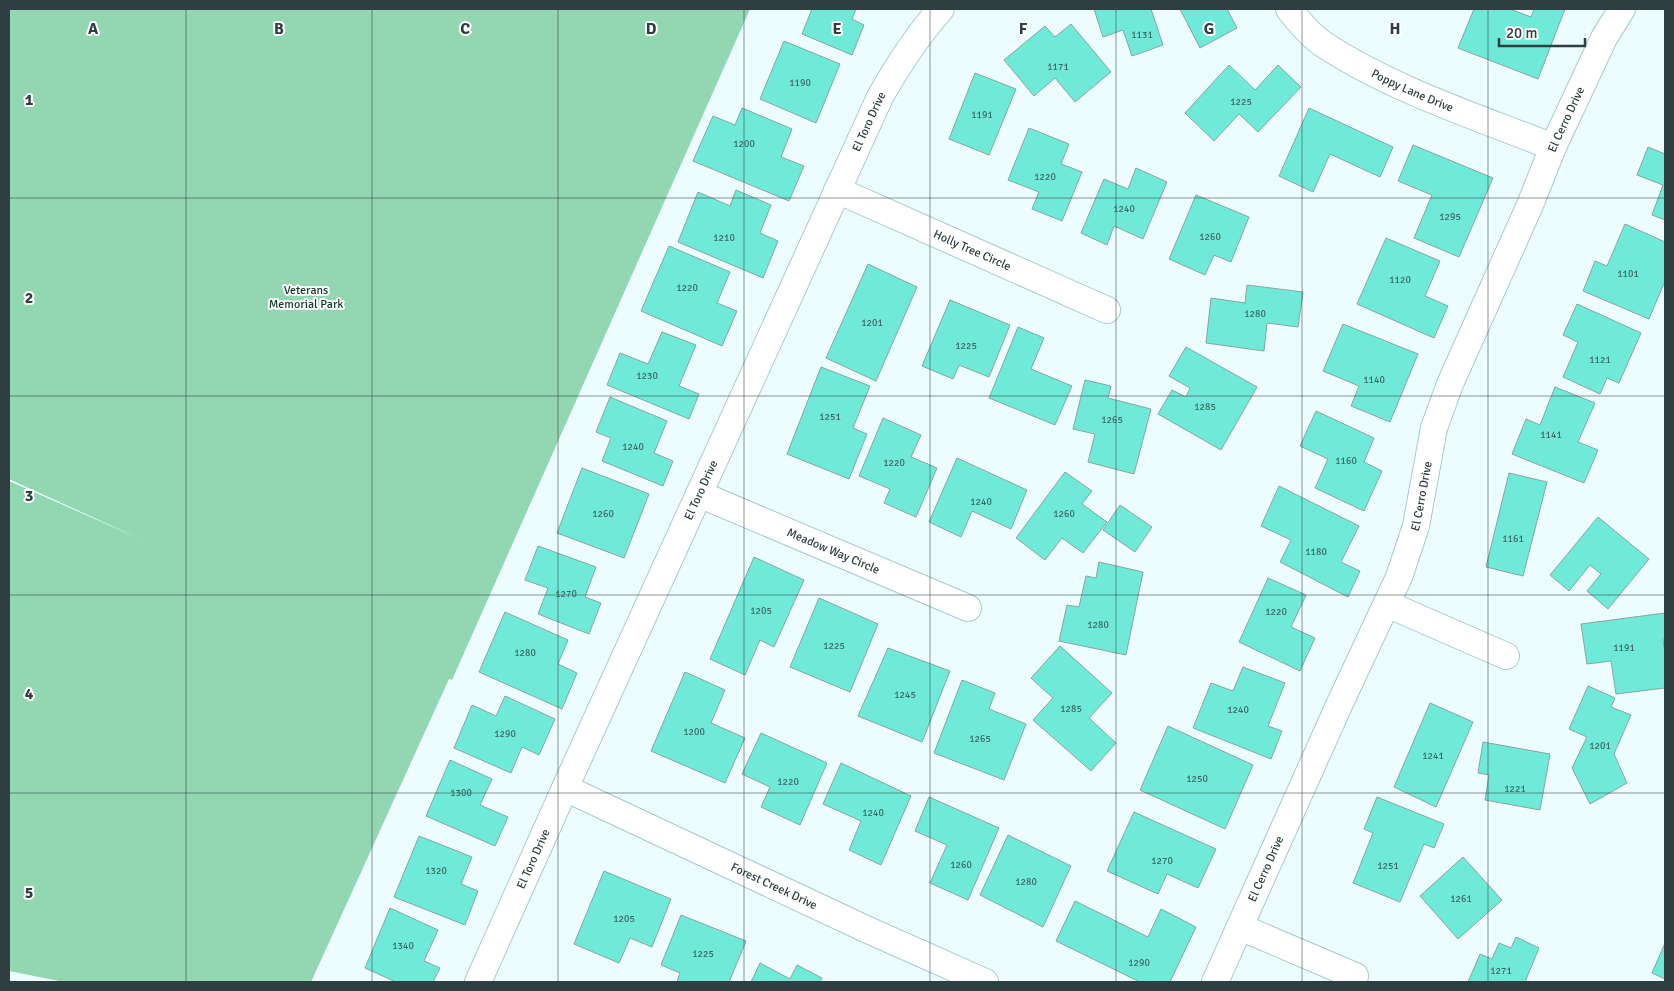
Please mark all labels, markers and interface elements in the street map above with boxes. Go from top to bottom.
scale bar [1499,15,1585,47]
text: A [88,19,99,39]
text: B [274,19,284,39]
text: C [460,19,470,39]
text: D [646,19,657,39]
text: E [832,19,842,39]
text: F [1019,19,1028,39]
text: G [1204,19,1214,39]
text: H [1390,19,1400,39]
text: 20 m [1506,24,1537,42]
house number: 1131 [1131,29,1153,41]
house number: 1171 [1047,61,1069,73]
street label: Poppy Lane Drive [1369,66,1455,116]
house number: 1190 [789,77,811,89]
street label: El Cerro Drive [1545,84,1588,154]
street label: El Toro Drive [849,89,889,154]
text: 1 [25,90,34,110]
house number: 1225 [1230,96,1252,108]
house number: 1191 [971,109,993,121]
house number: 1200 [733,138,755,150]
house number: 1220 [1034,171,1056,183]
house number: 1240 [1113,203,1135,215]
house number: 1295 [1439,211,1461,223]
street label: Holly Tree Circle [931,227,1013,274]
house number: 1260 [1199,231,1221,243]
house number: 1210 [713,232,735,244]
house number: 1101 [1617,268,1639,280]
house number: 1120 [1389,274,1411,286]
house number: 1220 [676,282,698,294]
park label: Veterans Memorial Park [269,283,343,312]
text: 2 [25,288,33,308]
house number: 1280 [1244,308,1266,320]
house number: 1201 [861,317,883,329]
house number: 1225 [955,340,977,352]
house number: 1121 [1589,354,1611,366]
house number: 1230 [636,370,658,382]
house number: 1140 [1363,374,1385,386]
house number: 1285 [1194,401,1216,413]
house number: 1251 [819,411,841,423]
house number: 1265 [1101,414,1123,426]
house number: 1141 [1540,429,1562,441]
house number: 1240 [622,441,644,453]
house number: 1160 [1335,455,1357,467]
house number: 1220 [883,457,905,469]
street label: El Toro Drive [681,458,721,523]
street label: El Cerro Drive [1408,460,1436,533]
text: 3 [25,486,33,506]
house number: 1240 [970,496,992,508]
house number: 1260 [592,508,614,520]
house number: 1260 [1053,508,1075,520]
street label: Meadow Way Circle [785,525,882,578]
house number: 1161 [1502,533,1524,545]
house number: 1180 [1305,546,1327,558]
house number: 1270 [555,588,577,600]
house number: 1205 [750,605,772,617]
house number: 1220 [1265,606,1287,618]
house number: 1280 [1087,619,1109,631]
house number: 1225 [823,640,845,652]
house number: 1191 [1613,642,1635,654]
house number: 1280 [514,647,536,659]
text: 4 [25,684,34,704]
house number: 1245 [894,689,916,701]
house number: 1285 [1060,703,1082,715]
house number: 1240 [1227,704,1249,716]
house number: 1200 [683,726,705,738]
house number: 1290 [494,728,516,740]
house number: 1265 [969,733,991,745]
house number: 1201 [1589,740,1611,752]
house number: 1241 [1422,750,1444,762]
house number: 1250 [1186,773,1208,785]
house number: 1220 [777,776,799,788]
house number: 1221 [1504,783,1526,795]
house number: 1300 [450,787,472,799]
house number: 1240 [862,807,884,819]
street label: El Toro Drive [514,827,554,891]
street label: El Cerro Drive [1245,834,1287,904]
house number: 1270 [1151,855,1173,867]
house number: 1260 [950,859,972,871]
street label: Forest Creek Drive [728,860,819,913]
house number: 1251 [1377,860,1399,872]
house number: 1320 [425,865,447,877]
house number: 1280 [1015,876,1037,888]
text: 5 [25,883,33,903]
house number: 1261 [1450,893,1472,905]
house number: 1205 [613,913,635,925]
house number: 1340 [392,940,414,952]
house number: 1225 [692,948,714,960]
house number: 1290 [1128,957,1150,969]
house number: 1271 [1490,965,1512,977]

